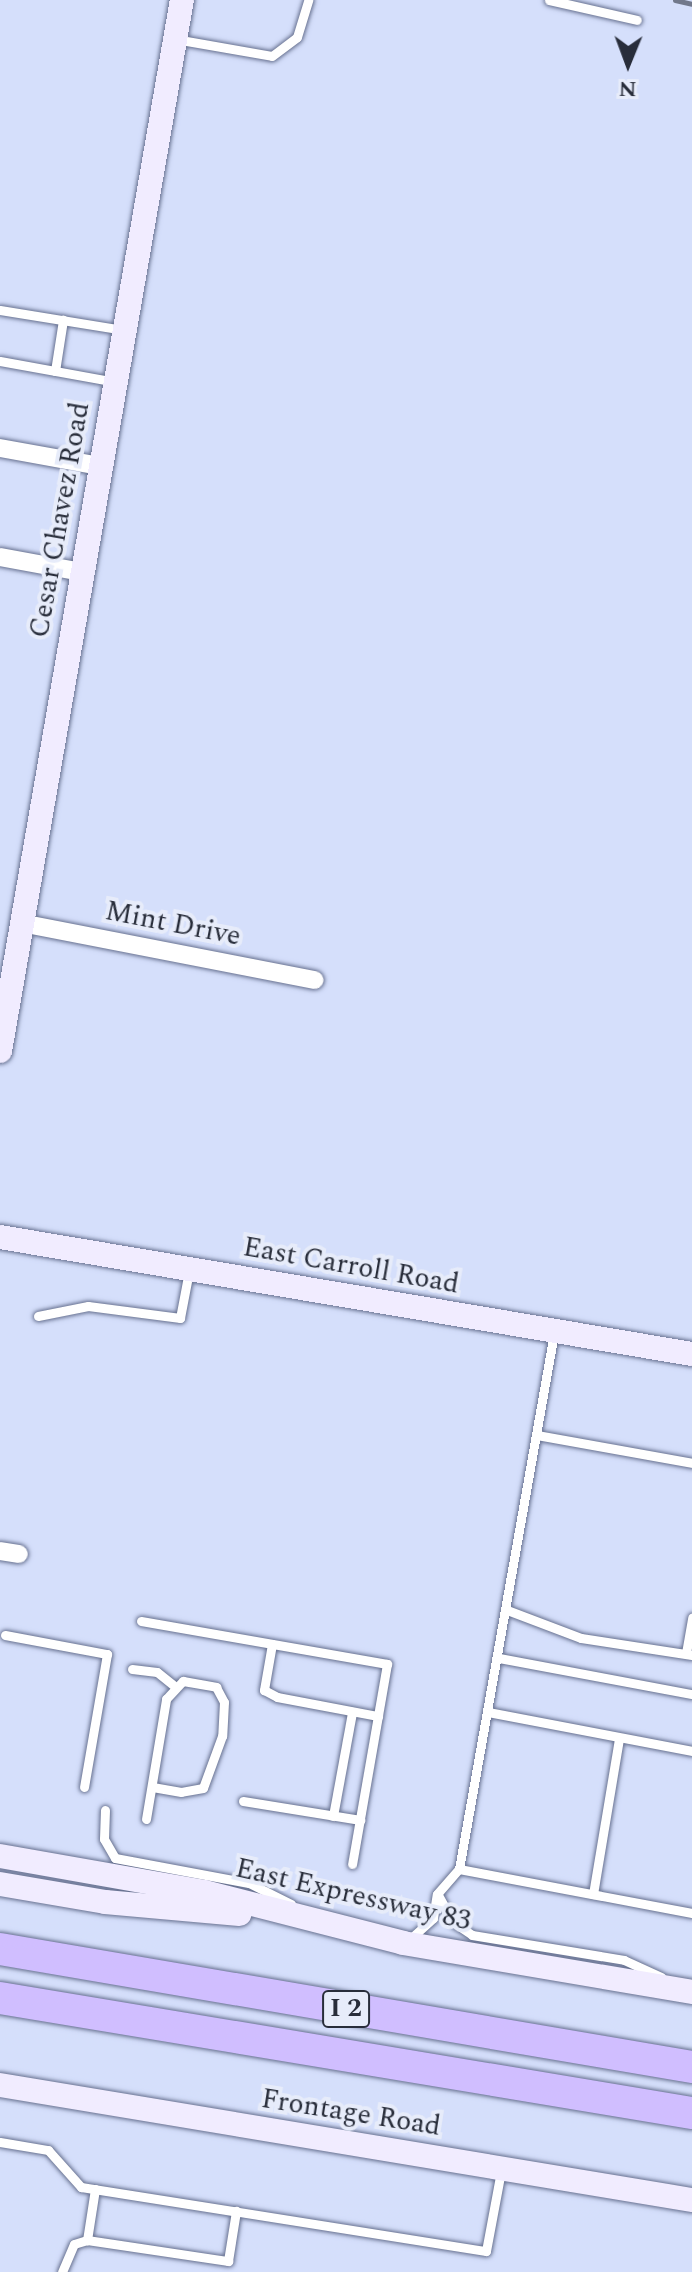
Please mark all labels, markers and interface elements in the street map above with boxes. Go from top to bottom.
north arrow [588,24,668,104]
text: N [618,72,637,105]
street label: Cesar Chavez Road [23,400,97,640]
street label: Mint Drive [102,894,244,954]
street label: East Carroll Road [240,1230,462,1302]
street label: East Expressway 83 [232,1852,474,1938]
road number: I 2 [322,1987,370,2031]
street label: Frontage Road [259,2082,443,2144]

